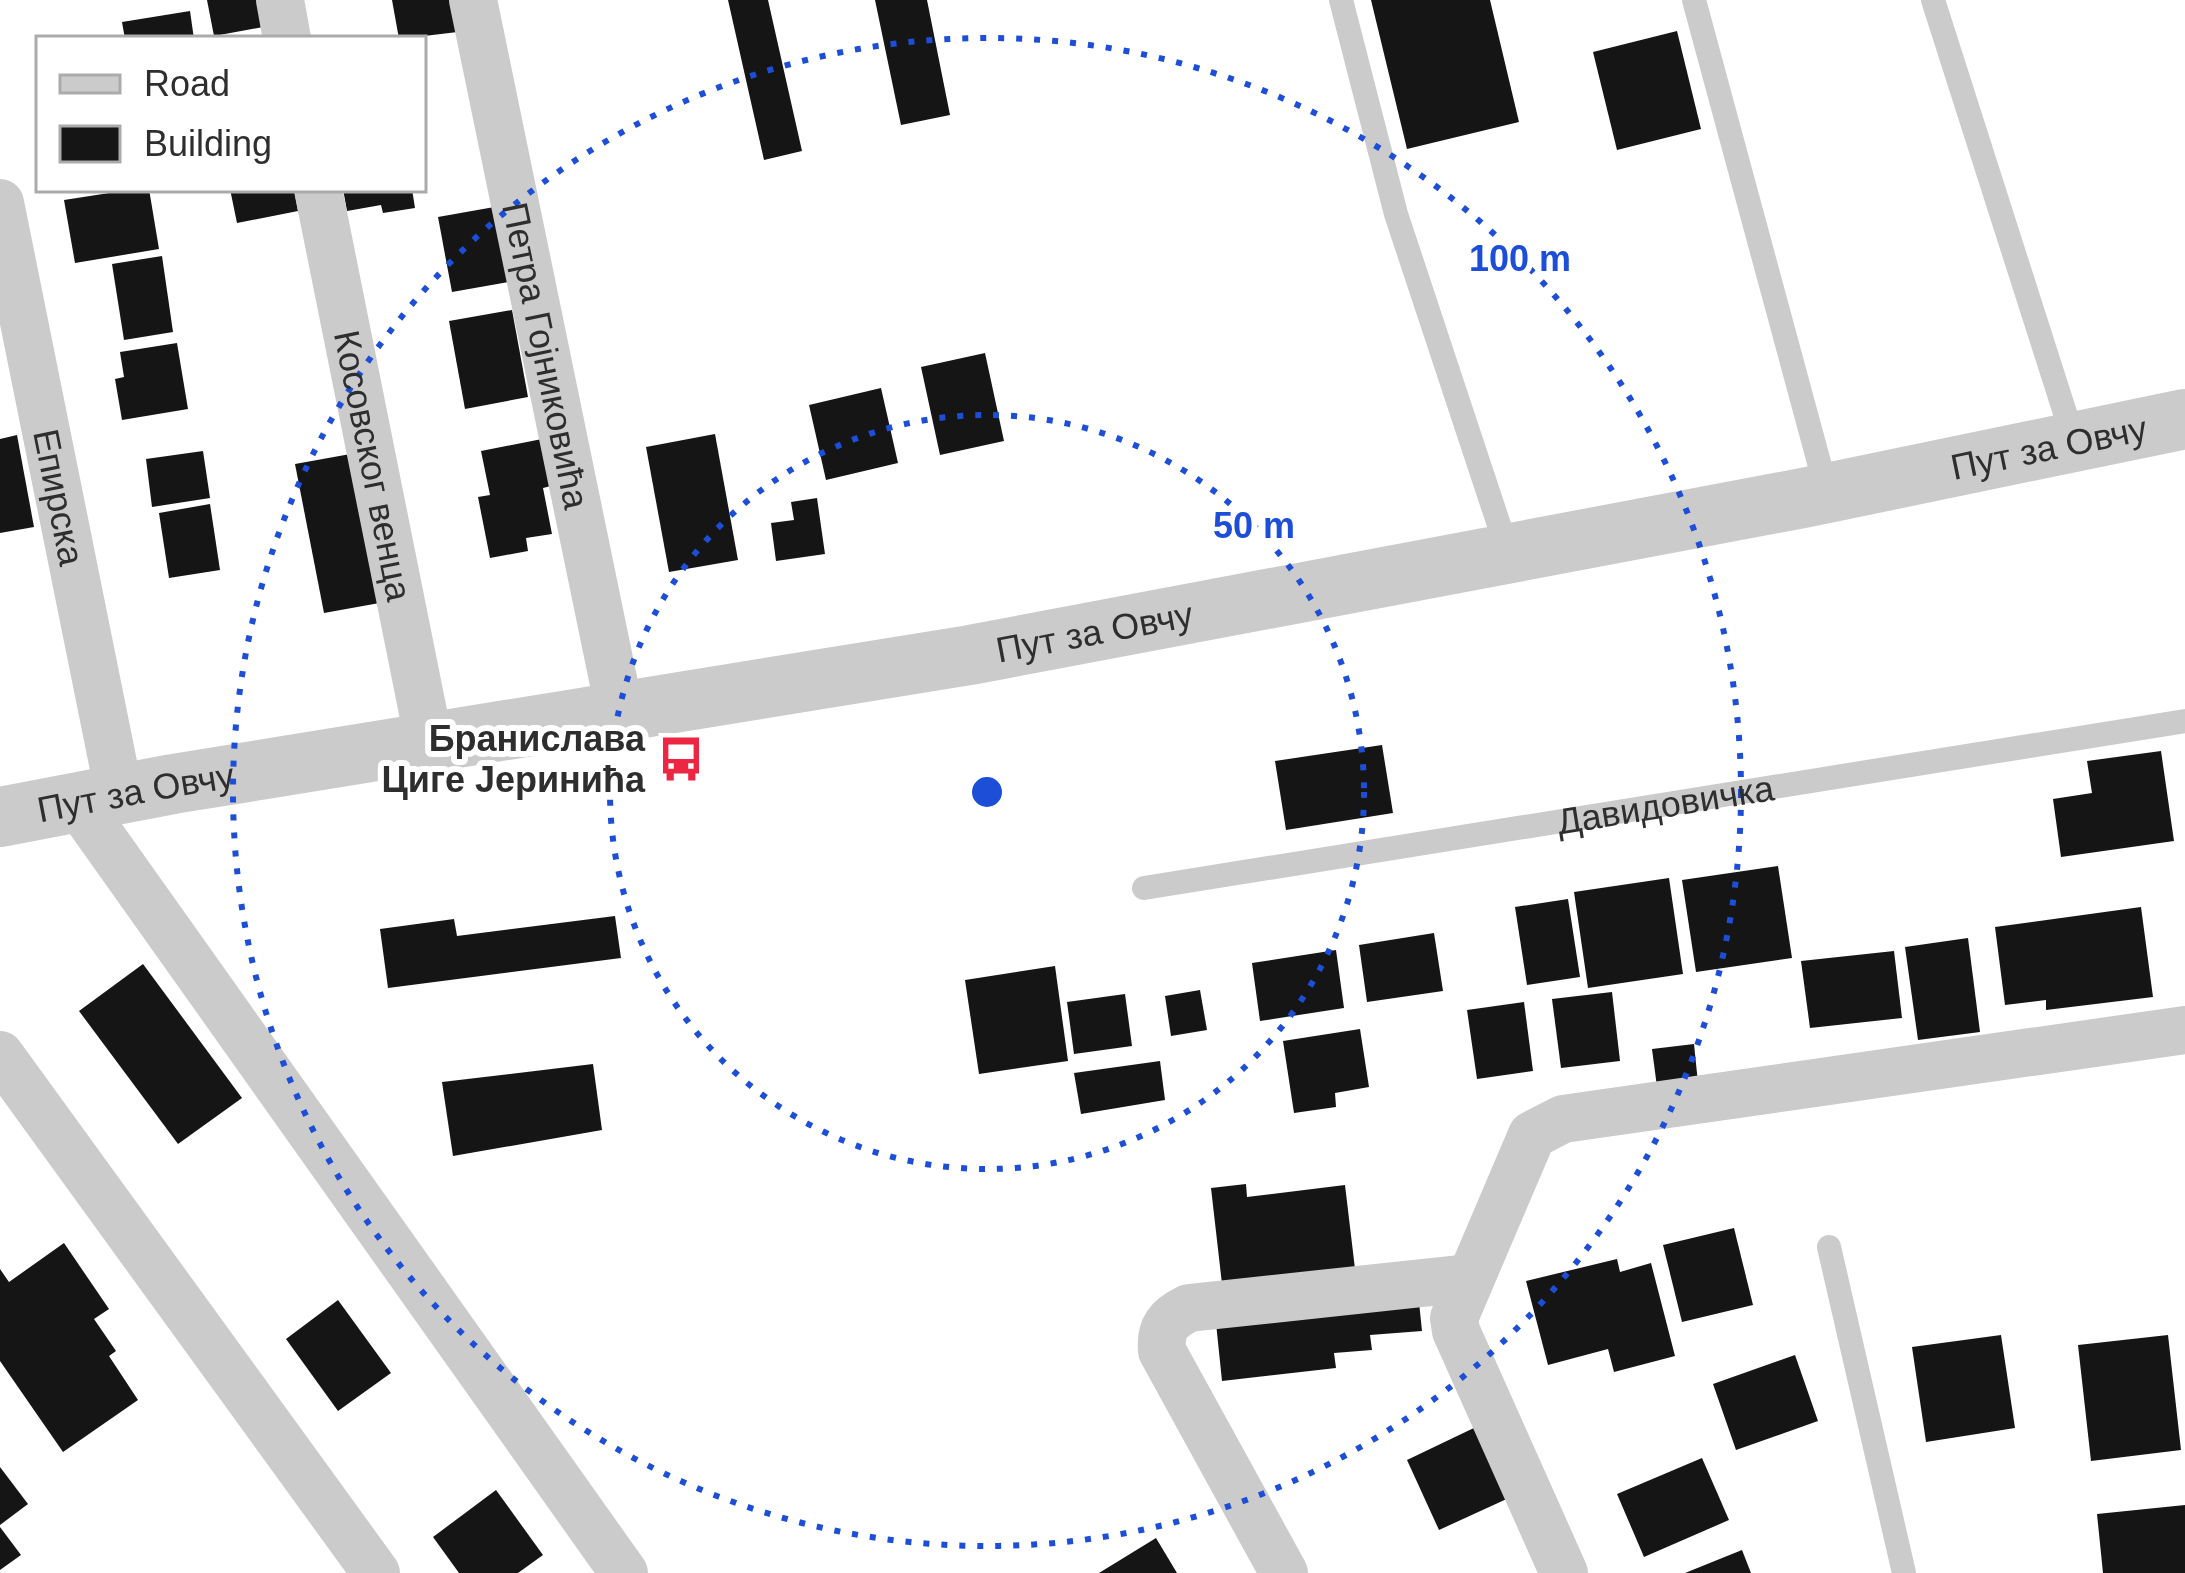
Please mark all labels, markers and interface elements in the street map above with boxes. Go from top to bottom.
legend [36,36,426,192]
text: Road [144,63,230,104]
text: Building [144,123,272,164]
street label: Петра Гојниковића [495,199,598,513]
text: 100 m [1469,238,1571,279]
street label: Косовског венца [326,327,421,605]
street label: Пут за Овчу [1947,407,2150,487]
street label: Епирска [26,425,93,570]
text: 50 m [1213,505,1295,546]
street label: Пут за Овчу [993,593,1196,670]
place label: Бранислава Циге Јеринића [382,718,646,800]
bus stop icon: Бранислава Циге Јеринића [656,734,706,784]
street label: Пут за Овчу [34,754,237,830]
street label: Давидовичка [1554,767,1778,842]
centre of rings [966,771,1008,813]

